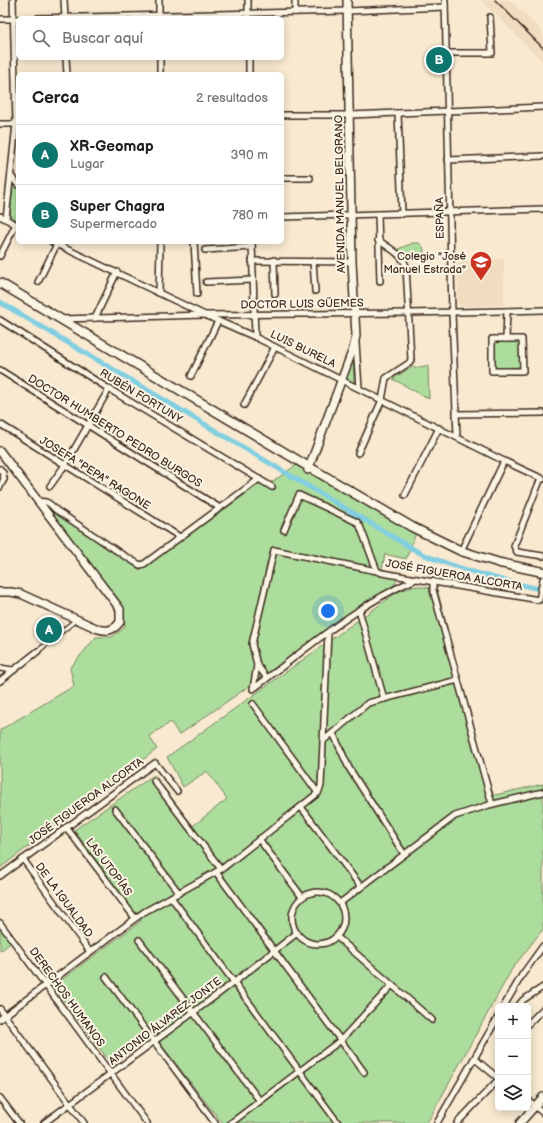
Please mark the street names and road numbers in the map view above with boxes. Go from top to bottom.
street label: AVENIDA MANUEL BELGRANO [332,115,348,273]
street label: ESPAÑA [433,197,447,239]
street label: DOCTOR LUIS GÜEMES [240,295,364,312]
street label: LUIS BURELA [268,328,338,371]
street label: RUBÉN FORTUNY [97,365,186,426]
street label: DOCTOR HUMBERTO PEDRO BURGOS [26,372,205,490]
street label: JOSEFA "PEPA" RAGONE [37,434,153,512]
street label: JOSÉ FIGUEROA ALCORTA [385,556,524,594]
street label: JOSÉ FIGUEROA ALCORTA [25,754,146,847]
street label: LAS UTOPÍAS [83,835,136,899]
street label: DE LA IGUALDAD [33,860,95,940]
street label: DERECHOS HUMANOS [27,945,108,1049]
street label: ANTONIO ÁLVAREZ JONTE [106,974,224,1068]

